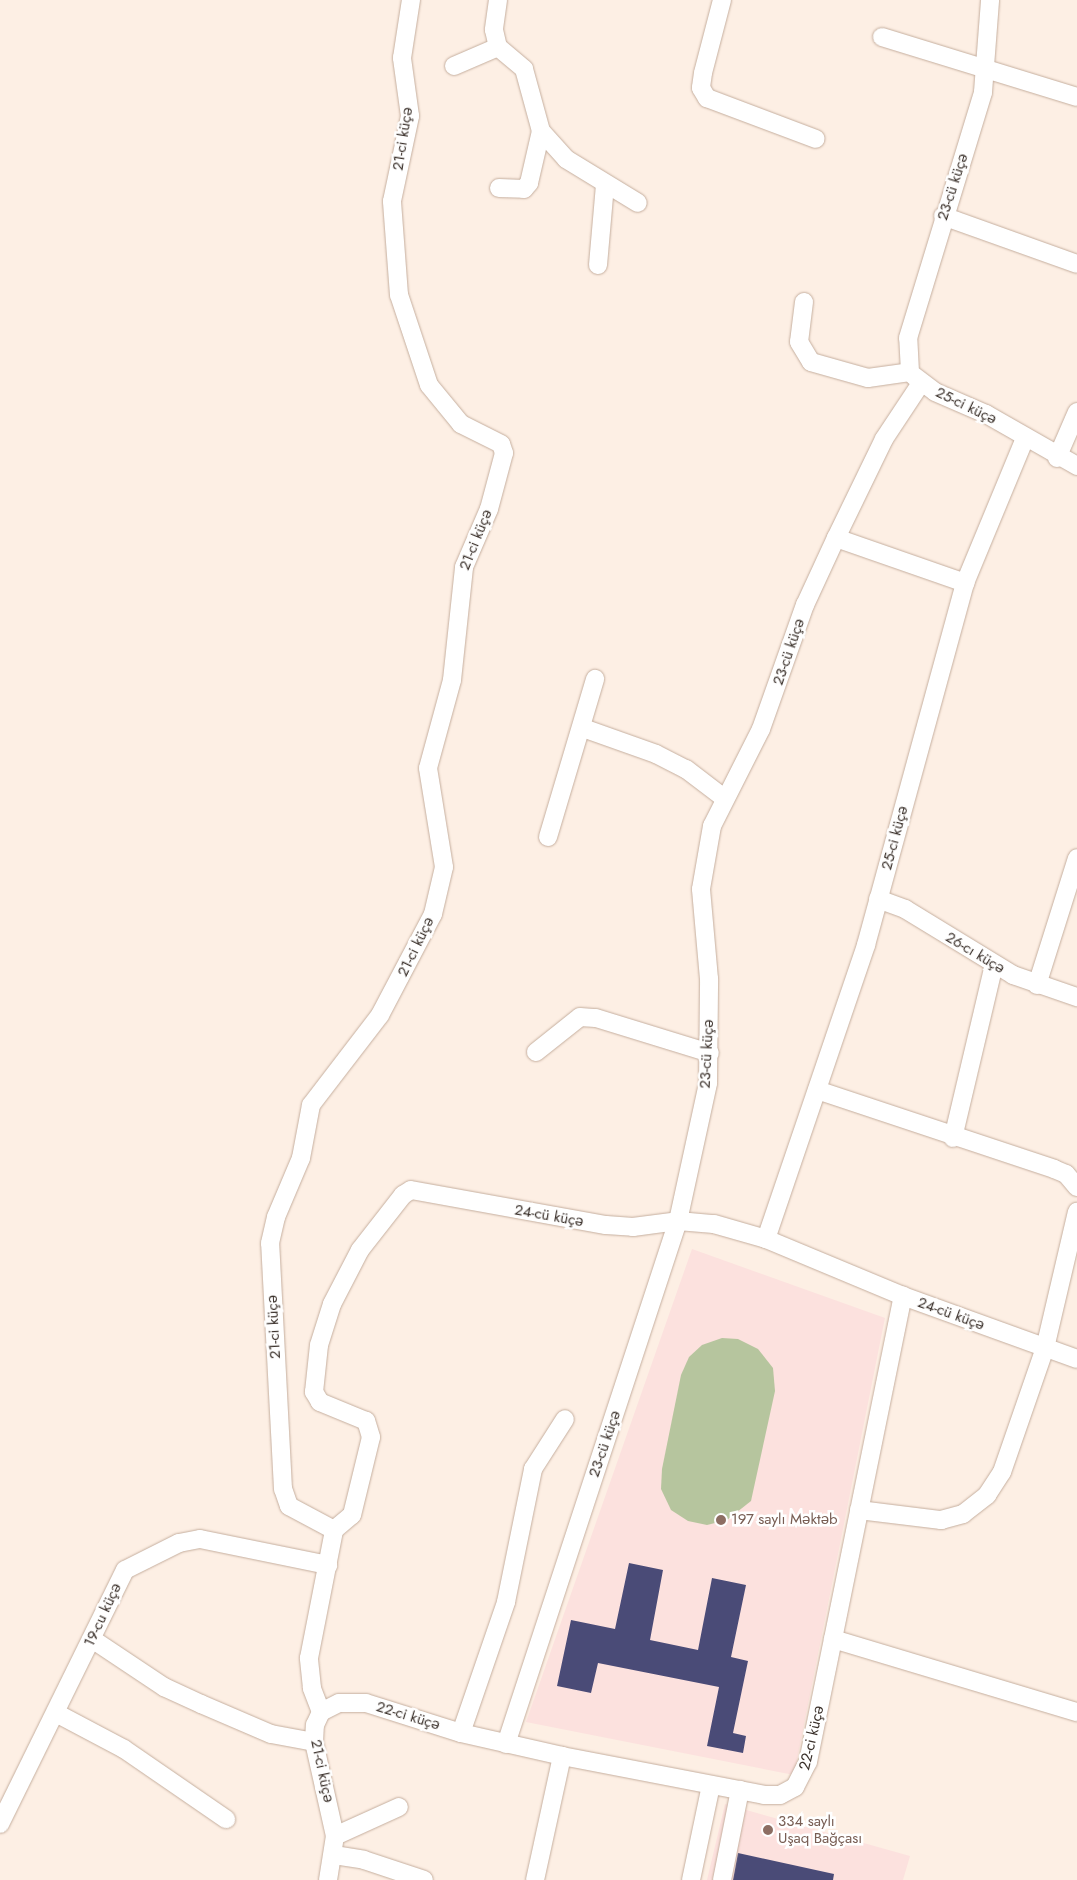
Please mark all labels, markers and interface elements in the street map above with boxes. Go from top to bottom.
street label: 21-ci küçə [389,106,417,172]
street label: 23-cü küçə [934,151,972,223]
street label: 25-ci küçə [933,384,999,428]
street label: 21-ci küçə [456,507,496,573]
street label: 23-cü küçə [769,616,809,688]
street label: 25-ci küçə [878,804,912,872]
street label: 21-ci küçə [394,914,438,980]
street label: 26-cı küçə [942,928,1008,978]
street label: 23-cü küçə [696,1019,718,1089]
street label: 24-cü küçə [513,1201,585,1231]
street label: 24-cü küçə [915,1294,987,1334]
street label: 21-ci küçə [263,1295,285,1359]
street label: 23-cü küçə [585,1408,625,1480]
place label: 197 saylı Məktəb [731,1511,838,1529]
marker: 197 saylı Məktəb [715,1514,727,1526]
street label: 19-cu küçə [80,1580,126,1650]
street label: 22-ci küçə [374,1698,442,1734]
street label: 22-ci küçə [796,1704,828,1772]
street label: 21-ci küçə [307,1738,337,1804]
place label: 334 saylı Uşaq Bağçası [778,1812,862,1847]
marker: 334 saylı Uşaq Bağçası [762,1824,774,1836]

